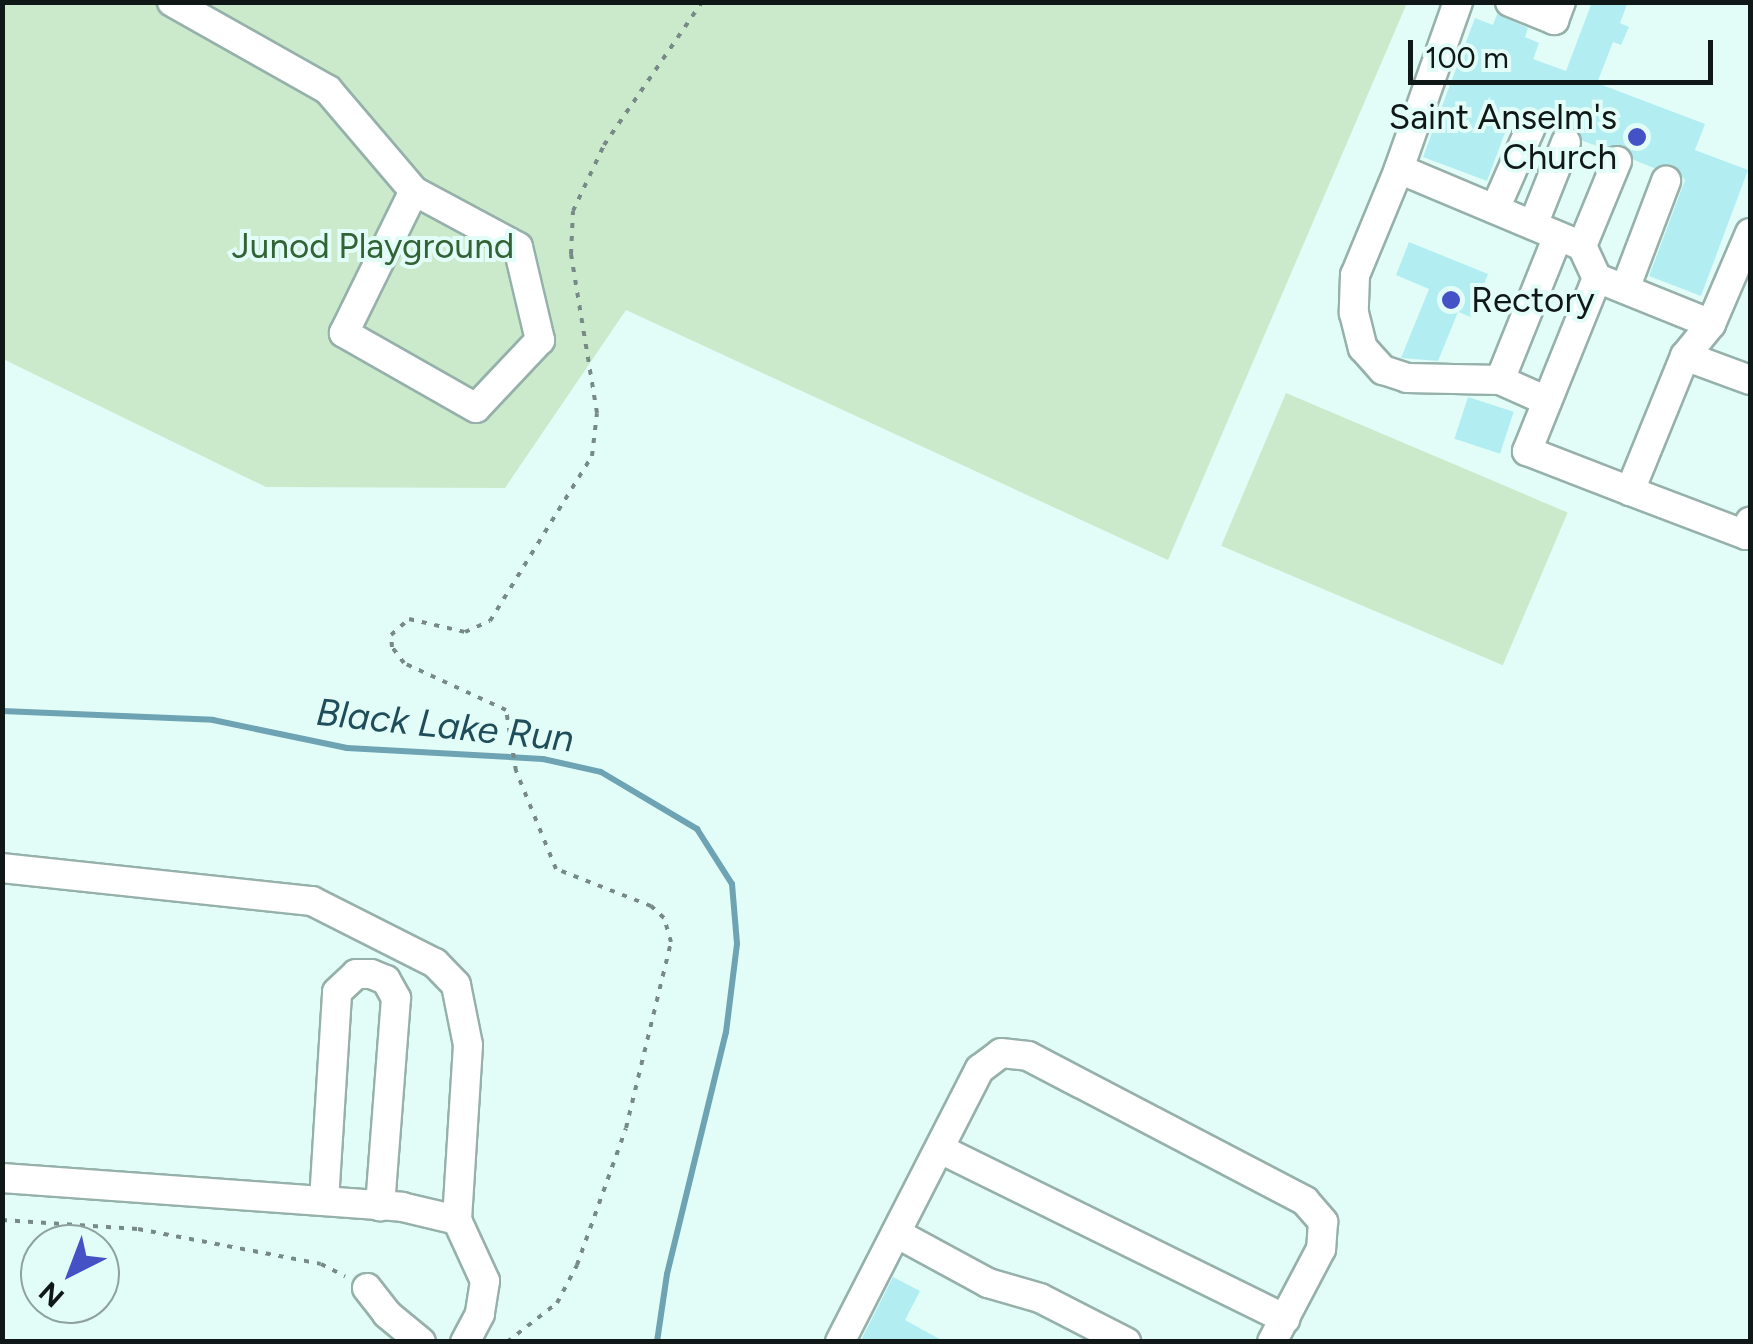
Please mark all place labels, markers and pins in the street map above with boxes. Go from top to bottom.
place label: Saint Anselm's Church [1389,96,1617,178]
marker: Saint Anselm's Church [1626,126,1648,148]
place label: Rectory [1471,279,1595,321]
marker: Rectory [1440,289,1462,311]

